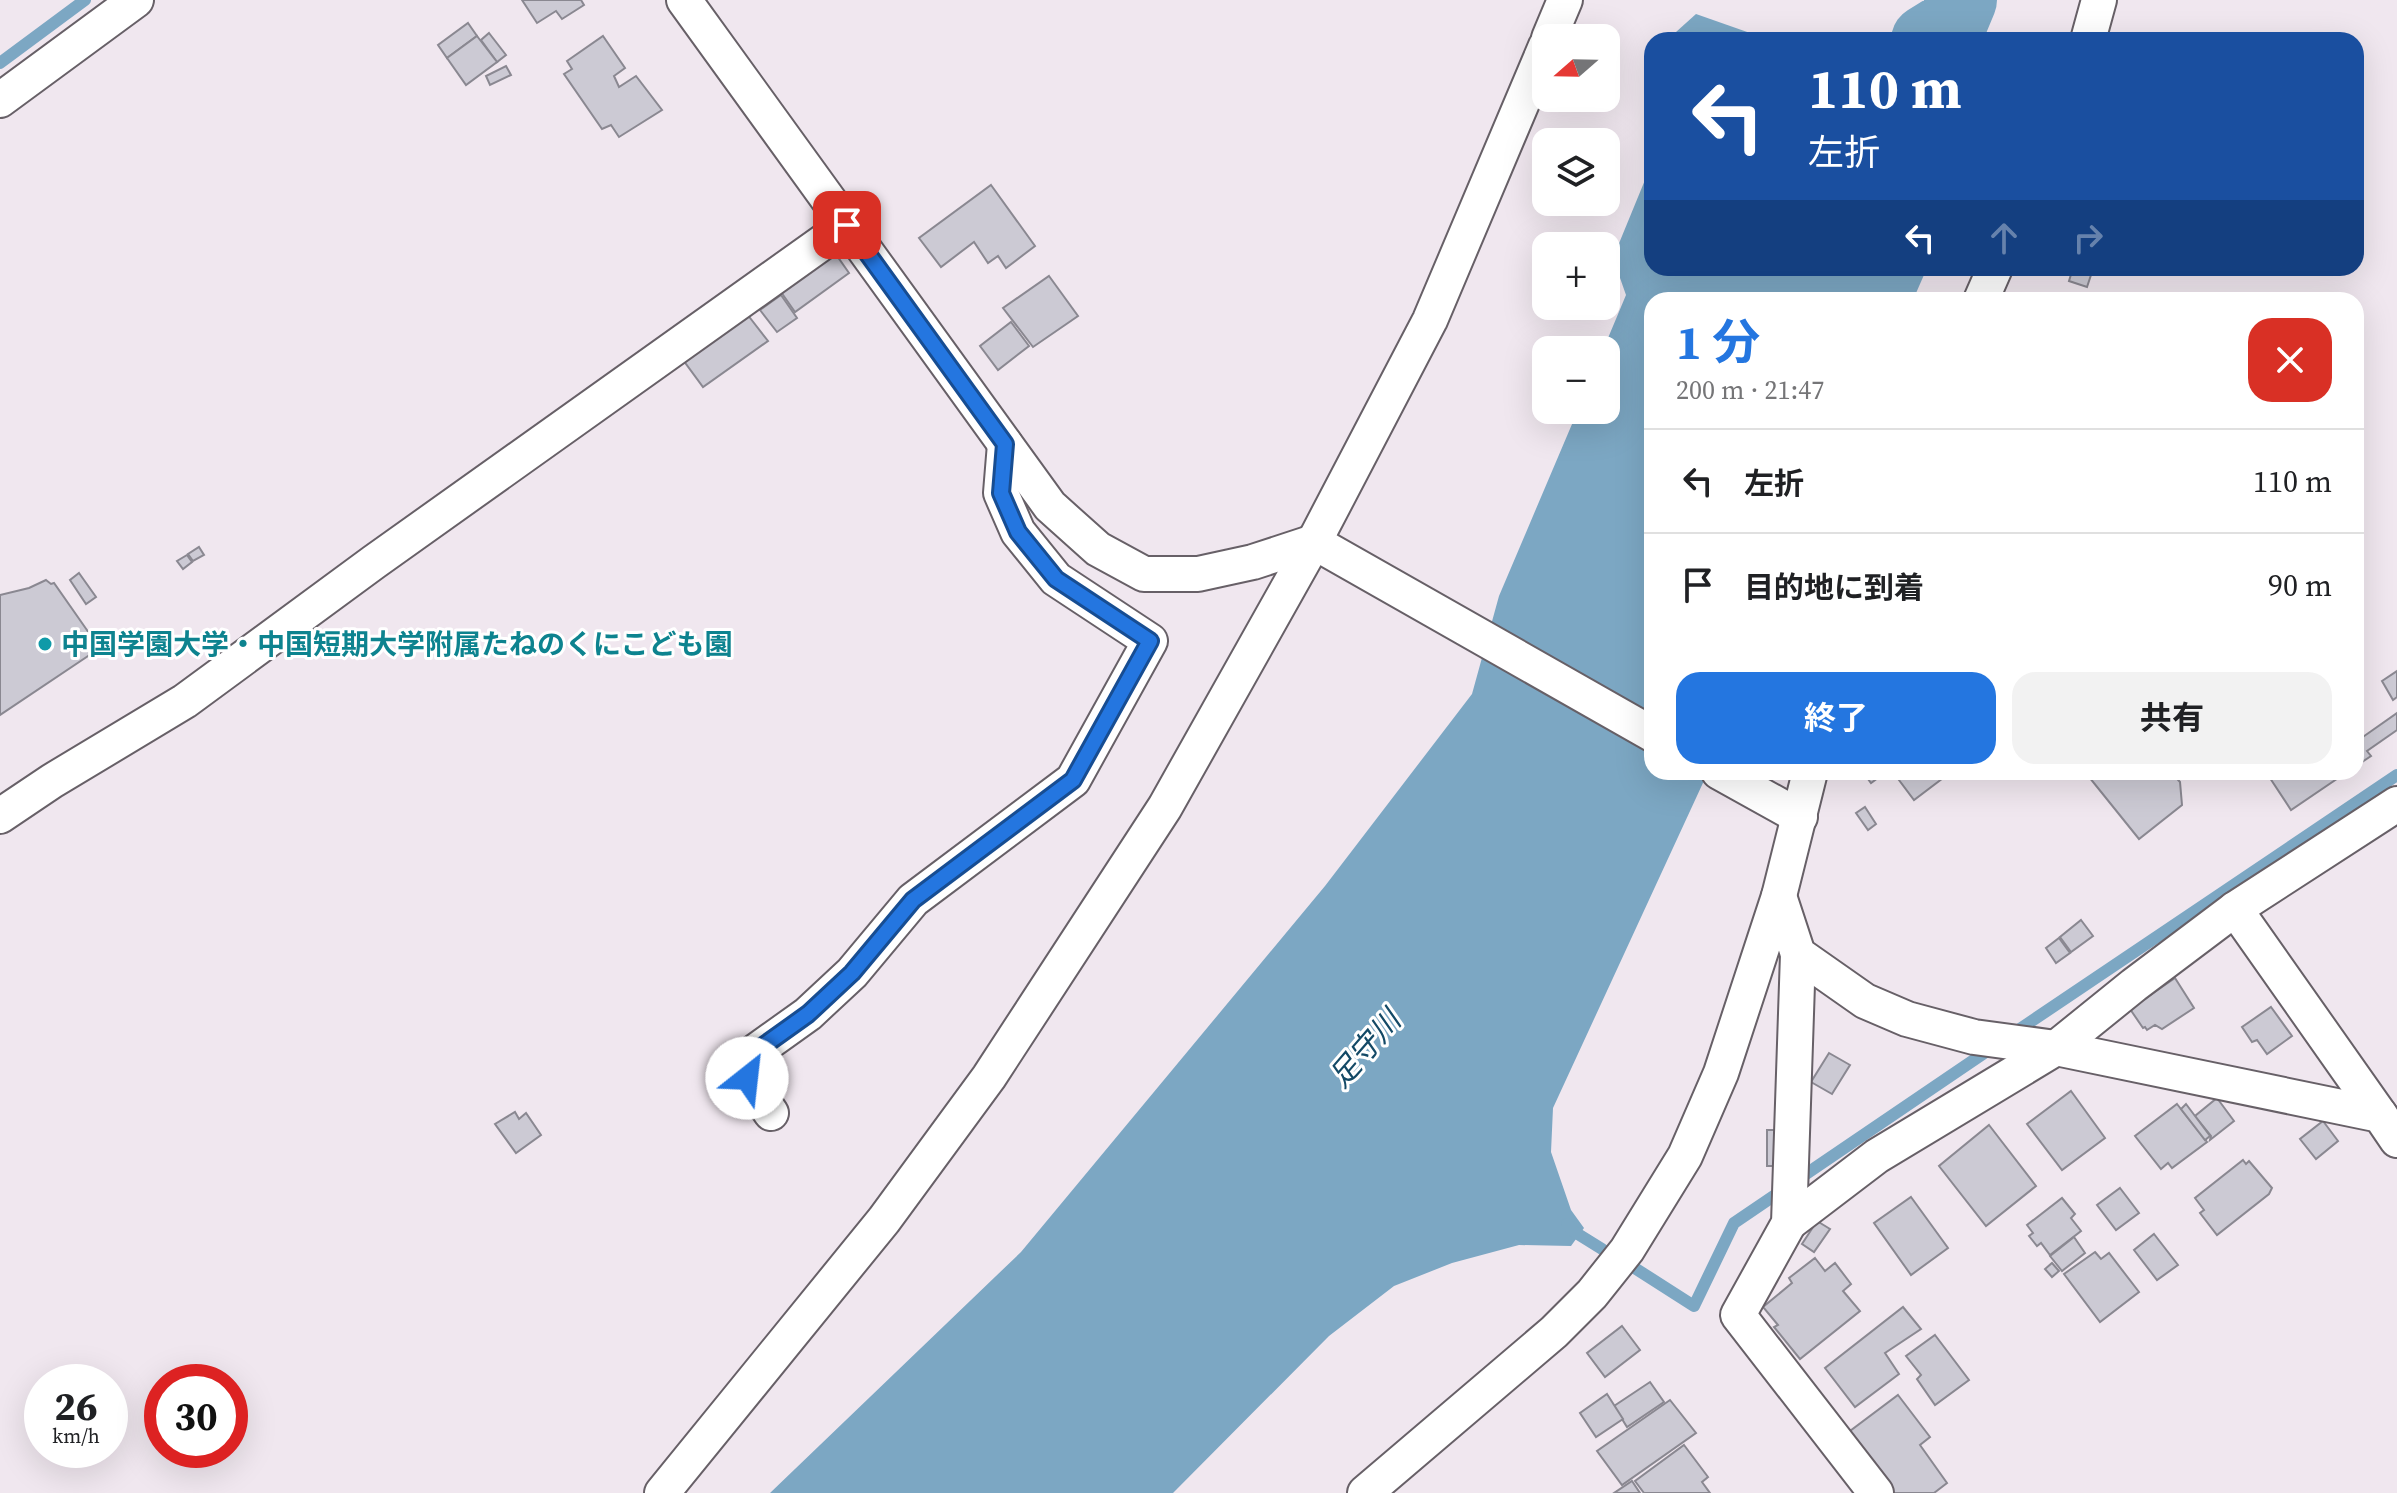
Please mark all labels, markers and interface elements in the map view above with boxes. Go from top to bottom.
north arrow [1532,24,1620,112]
map controls [1532,24,1620,424]
text: 110 m [1808,50,1962,127]
icon: left [1676,64,1780,168]
button: layers [1532,128,1620,216]
text: 左折 [1808,128,1880,177]
pin [813,191,881,259]
icon: arrive [825,203,869,247]
icon: left [1898,216,1942,260]
icon: ahead [1982,216,2026,260]
icon: right [2066,216,2110,260]
button: + [1532,232,1620,320]
text: 1 分 [1676,309,1760,375]
button: close [2248,318,2332,402]
button: − [1532,336,1620,424]
text: 200 m · 21:47 [1676,372,1824,408]
icon: left [1676,459,1720,503]
text: 110 m [2253,461,2332,502]
text: 左折 [1744,463,1804,504]
icon: arrive [1676,563,1720,607]
text: 90 m [2268,565,2332,606]
text: 目的地に到着 [1744,567,1924,608]
place label: 中国学園大学・中国短期大学附属たねのくにこども園 [61,625,732,663]
marker: 中国学園大学・中国短期大学附属たねのくにこども園 [36,635,54,653]
button: 終了 [1676,672,1996,764]
button: 共有 [2012,672,2332,764]
water label: 足守川 [1320,999,1412,1096]
position arrow [705,1036,789,1120]
speed limit sign: 30 [144,1364,248,1468]
text: 26 [54,1379,98,1433]
text: km/h [52,1422,100,1450]

